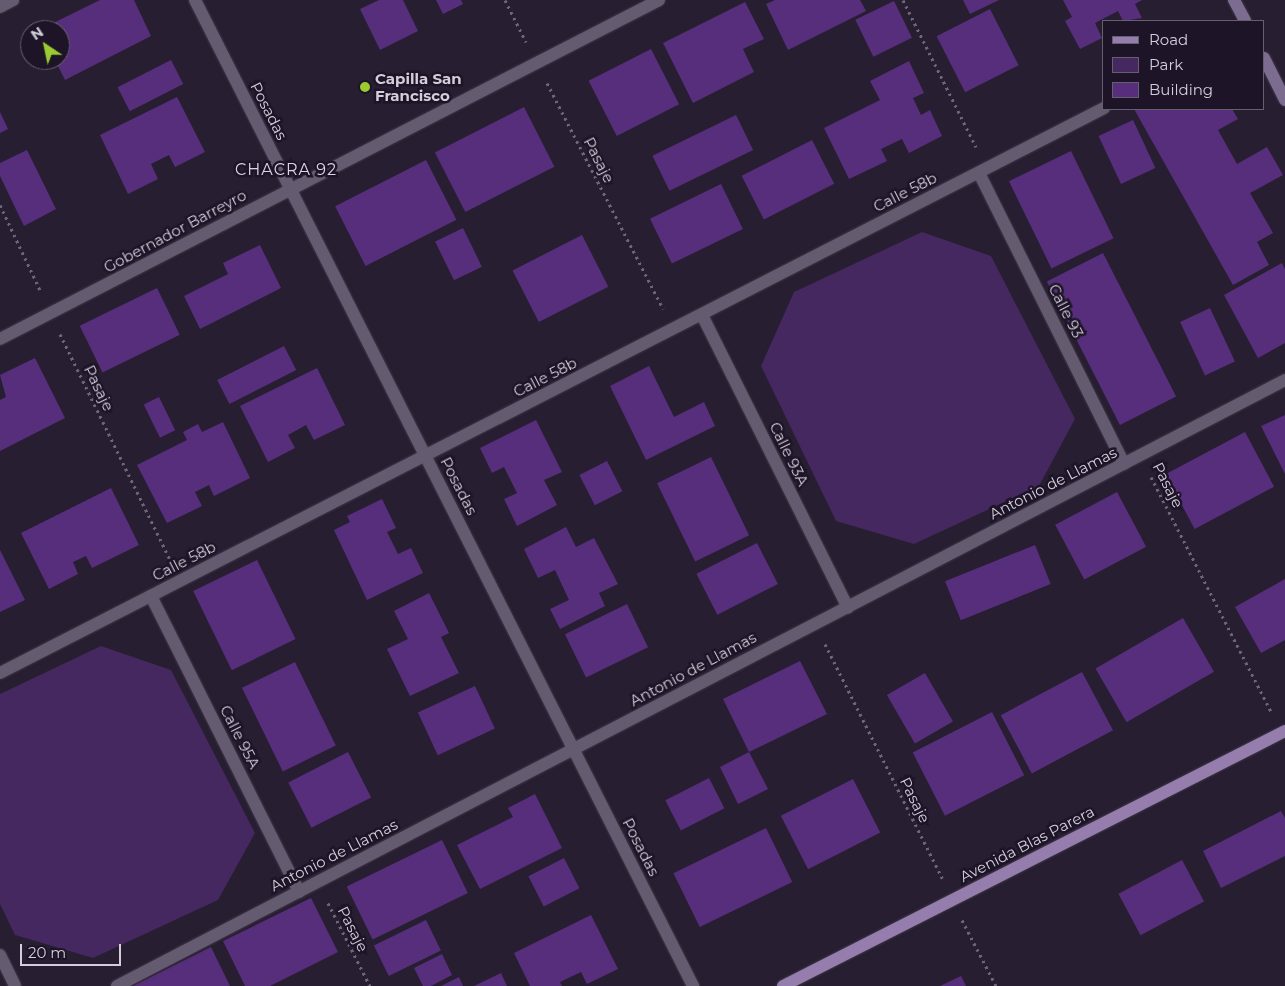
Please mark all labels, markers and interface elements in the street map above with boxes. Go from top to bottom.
north arrow [20,20,70,70]
legend [1102,20,1265,110]
text: N [27,23,47,44]
text: Road [1149,30,1188,49]
text: Park [1149,55,1183,74]
place label: Capilla San Francisco [375,69,462,104]
street label: Posadas [247,79,291,143]
text: Building [1149,80,1213,99]
marker: Capilla San Francisco [359,81,371,93]
street label: Pasaje [580,134,618,186]
district label: CHACRA 92 [234,160,338,180]
street label: Calle 58b [870,168,940,216]
street label: Gobernador Barreyro [101,186,249,276]
street label: Calle 93 [1045,281,1087,341]
street label: Calle 58b [510,353,580,401]
street label: Pasaje [80,362,118,414]
street label: Calle 93A [766,419,812,489]
street label: Antonio de Llamas [986,443,1120,523]
street label: Posadas [437,454,481,518]
street label: Pasaje [1149,459,1187,511]
street label: Calle 58b [149,537,219,585]
street label: Antonio de Llamas [627,628,759,710]
street label: Calle 95A [216,702,264,772]
street label: Pasaje [896,774,934,826]
street label: Avenida Blas Parera [957,802,1097,886]
street label: Antonio de Llamas [267,815,401,895]
street label: Posadas [619,815,663,879]
street label: Pasaje [334,903,372,955]
scale bar [22,934,124,966]
text: 20 m [28,943,66,962]

